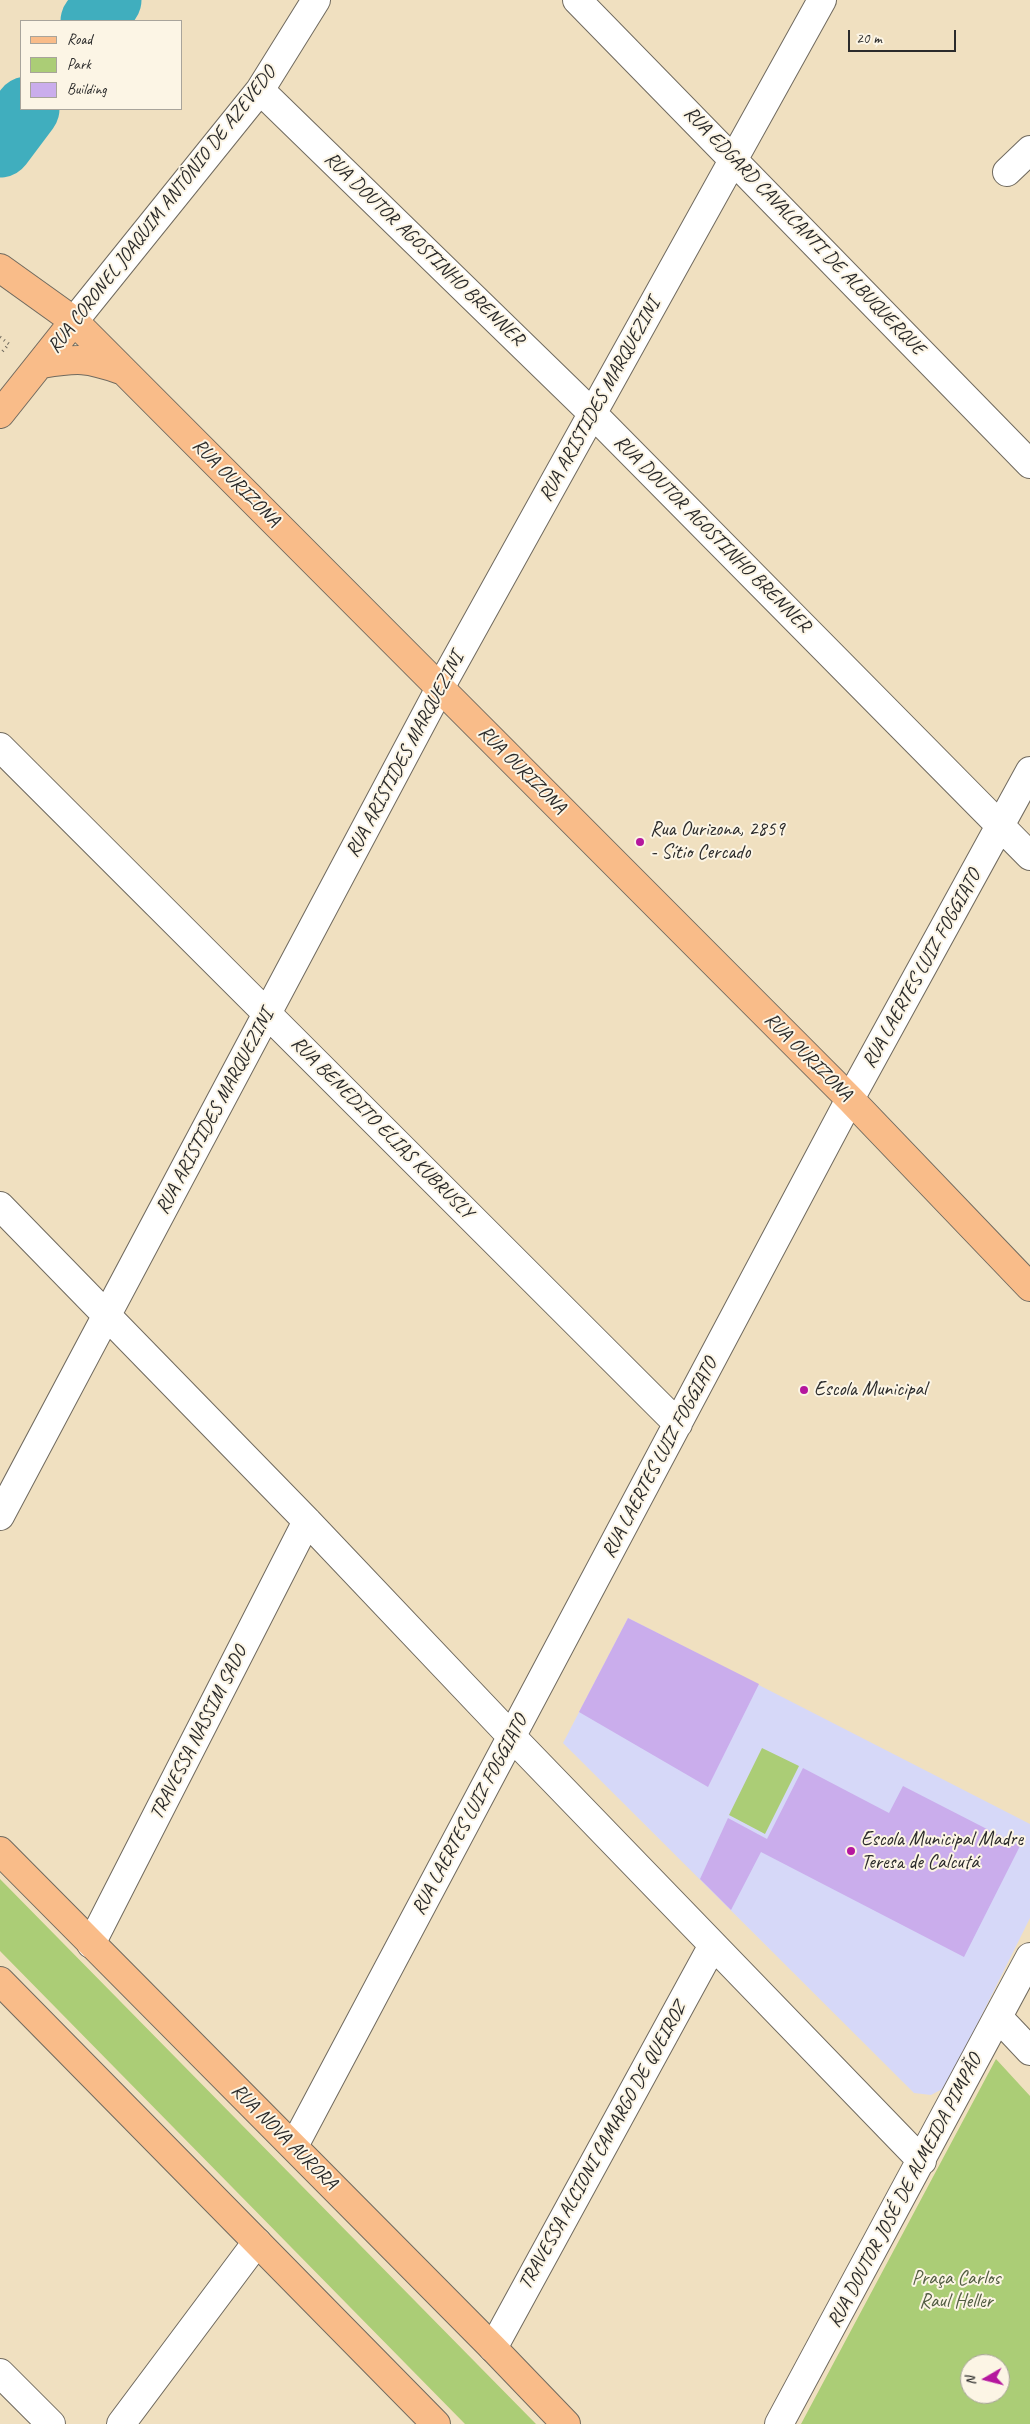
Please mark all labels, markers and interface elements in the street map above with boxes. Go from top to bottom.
legend [20,20,182,110]
scale bar [850,20,958,52]
text: 20 m [856,29,882,48]
text: Road [67,30,92,49]
text: Park [67,55,91,74]
street label: RUA CORONEL JOAQUIM ANTÔNIO DE AZEVEDO [43,62,281,358]
text: Building [67,80,106,99]
street label: RUA EDGARD CAVALCANTI DE ALBUQUERQUE [678,101,930,361]
street label: RUA DOUTOR AGOSTINHO BRENNER [319,147,529,351]
street label: RUA ARISTIDES MARQUEZINI [534,294,666,506]
street label: RUA DOUTOR AGOSTINHO BRENNER [608,430,816,638]
street label: RUA OURIZONA [187,434,285,532]
street label: RUA ARISTIDES MARQUEZINI [341,648,469,862]
street label: RUA OURIZONA [473,721,571,819]
place label: Rua Ourizona, 2859 - Sítio Cercado [650,818,785,865]
marker: Rua Ourizona, 2859 - Sítio Cercado [634,836,646,848]
street label: RUA LAERTES LUIZ FOGGIATO [857,866,987,1072]
street label: RUA ARISTIDES MARQUEZINI [151,1005,279,1219]
street label: RUA OURIZONA [759,1008,857,1106]
street label: RUA BENEDITO ELIAS KUBRUSLY [286,1032,478,1224]
street label: RUA LAERTES LUIZ FOGGIATO [597,1354,723,1562]
place label: Escola Municipal [814,1378,926,1402]
marker: Escola Municipal [798,1384,810,1396]
street label: TRAVESSA NASSIM SADO [145,1642,253,1824]
street label: RUA LAERTES LUIZ FOGGIATO [407,1711,533,1919]
place label: Escola Municipal Madre Teresa de Calcutá [861,1828,1023,1875]
marker: Escola Municipal Madre Teresa de Calcutá [845,1845,857,1857]
street label: TRAVESSA ALCIONI CAMARGO DE QUEIROZ [514,1998,692,2294]
street label: RUA DOUTOR JOSÉ DE ALMEIDA PIMPÃO [823,2050,987,2332]
street label: RUA NOVA AURORA [226,2079,342,2195]
park label: Praça Carlos Raul Heller [912,2267,1000,2314]
north arrow [960,2354,1010,2404]
text: N [962,2376,980,2387]

